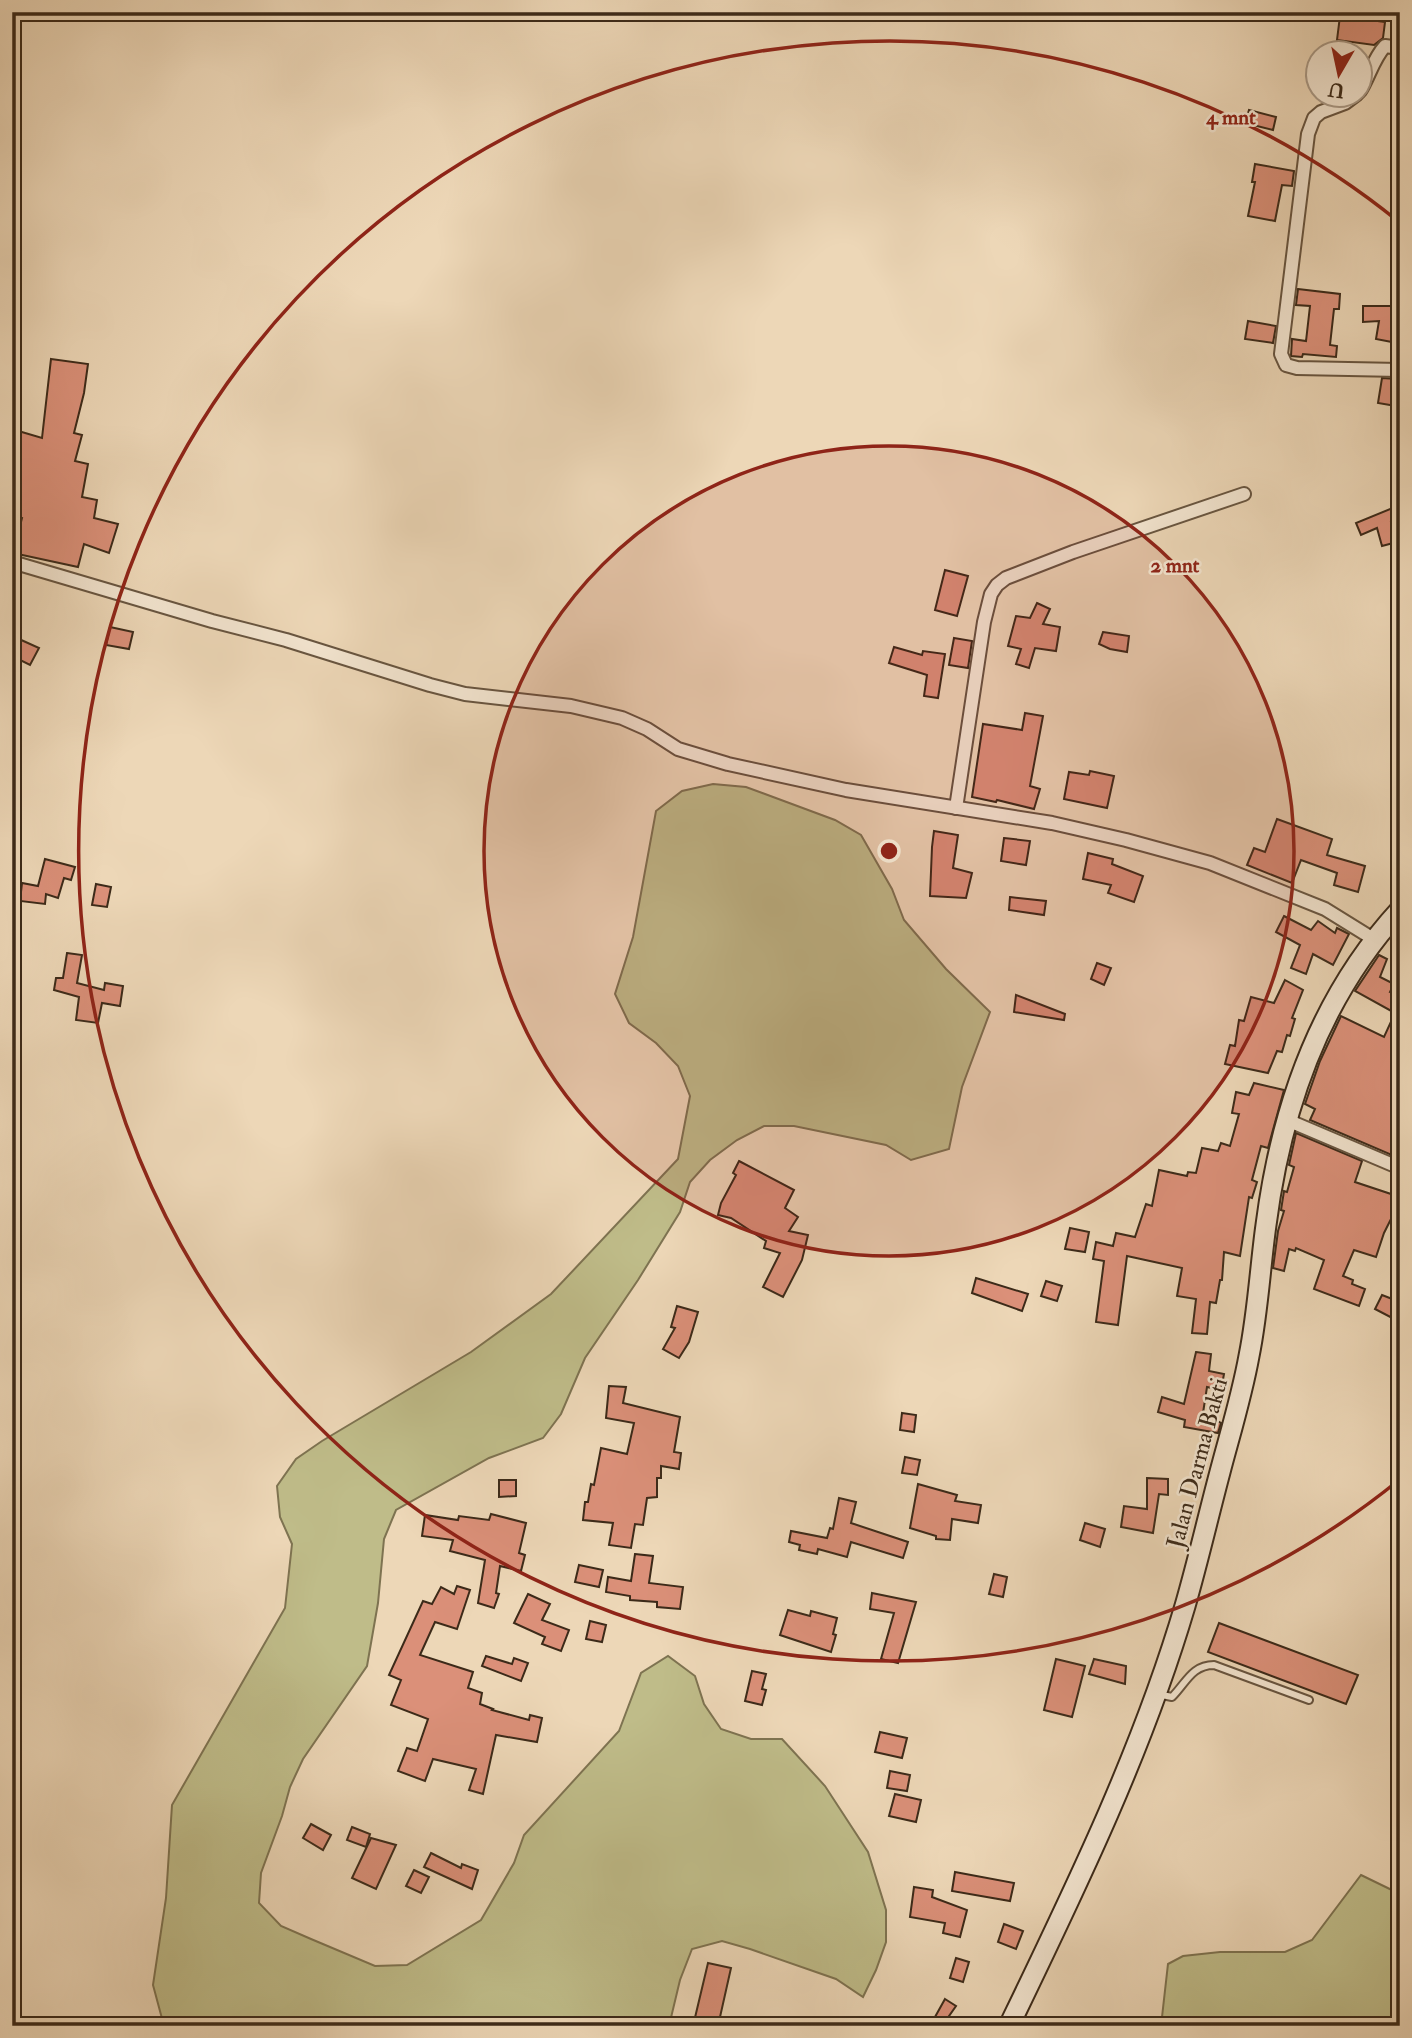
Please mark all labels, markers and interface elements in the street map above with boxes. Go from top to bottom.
north arrow [1304,38,1374,108]
text: U [1327,77,1346,103]
text: 4 mnt [1205,104,1256,131]
text: 2 mnt [1151,552,1200,579]
centre of rings [877,839,901,863]
street label: Jalan Darma Bakti [1160,1374,1235,1553]

